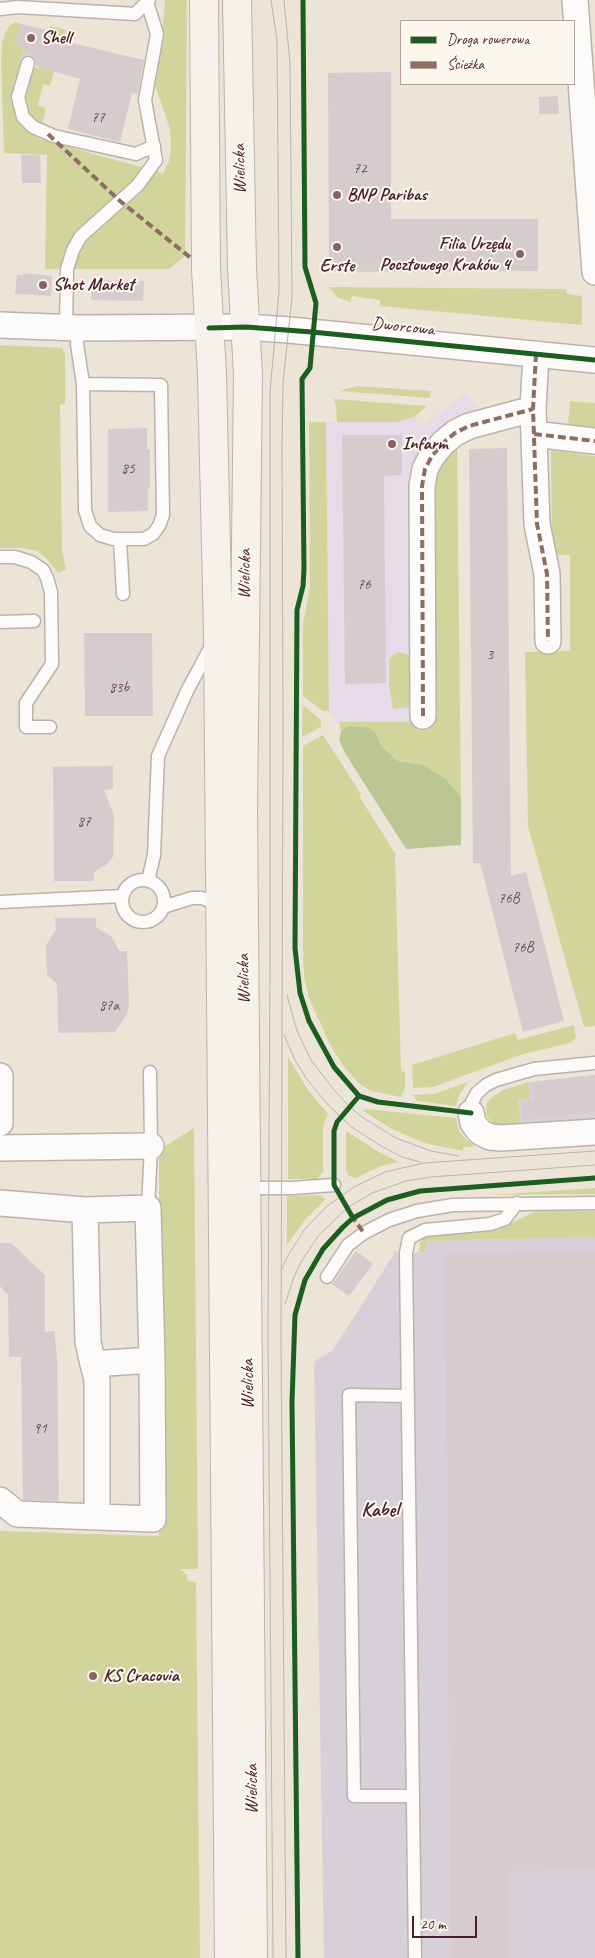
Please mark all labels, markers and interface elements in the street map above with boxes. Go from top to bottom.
legend [400,20,575,85]
place label: Shell [41,27,71,49]
text: Droga rowerowa [447,30,529,49]
marker: Shell [25,32,37,44]
text: Ścieżka [447,55,484,74]
house number: 77 [91,109,105,127]
street label: Wielicka [229,144,251,194]
house number: 72 [353,160,367,178]
place label: BNP Paribas [347,184,427,206]
marker: BNP Paribas [331,189,343,201]
place label: Filia Urzędu Pocztowego Kraków 4 [380,233,510,276]
marker: Erste [331,241,343,253]
marker: Filia Urzędu Pocztowego Kraków 4 [514,248,526,260]
place label: Erste [320,255,354,277]
place label: Shot Market [53,274,134,296]
marker: Shot Market [37,279,49,291]
street label: Dworcowa [371,313,435,341]
place label: Infarm [402,433,448,455]
marker: Infarm [386,438,398,450]
house number: 85 [121,460,135,478]
street label: Wielicka [234,549,256,599]
house number: 76 [357,576,371,594]
house number: 3 [487,646,493,664]
house number: 83b [109,679,129,697]
house number: 87 [77,813,91,831]
house number: 76B [498,890,520,908]
house number: 76B [512,939,534,957]
street label: Wielicka [233,954,255,1004]
house number: 87a [99,997,119,1015]
street label: Wielicka [237,1359,259,1409]
house number: 91 [33,1420,47,1438]
district label: Kabel [361,1499,399,1523]
place label: KS Cracovia [103,1665,179,1687]
marker: KS Cracovia [87,1670,99,1682]
street label: Wielicka [241,1764,263,1814]
scale bar [415,1906,480,1938]
text: 20 m [420,1915,446,1934]

